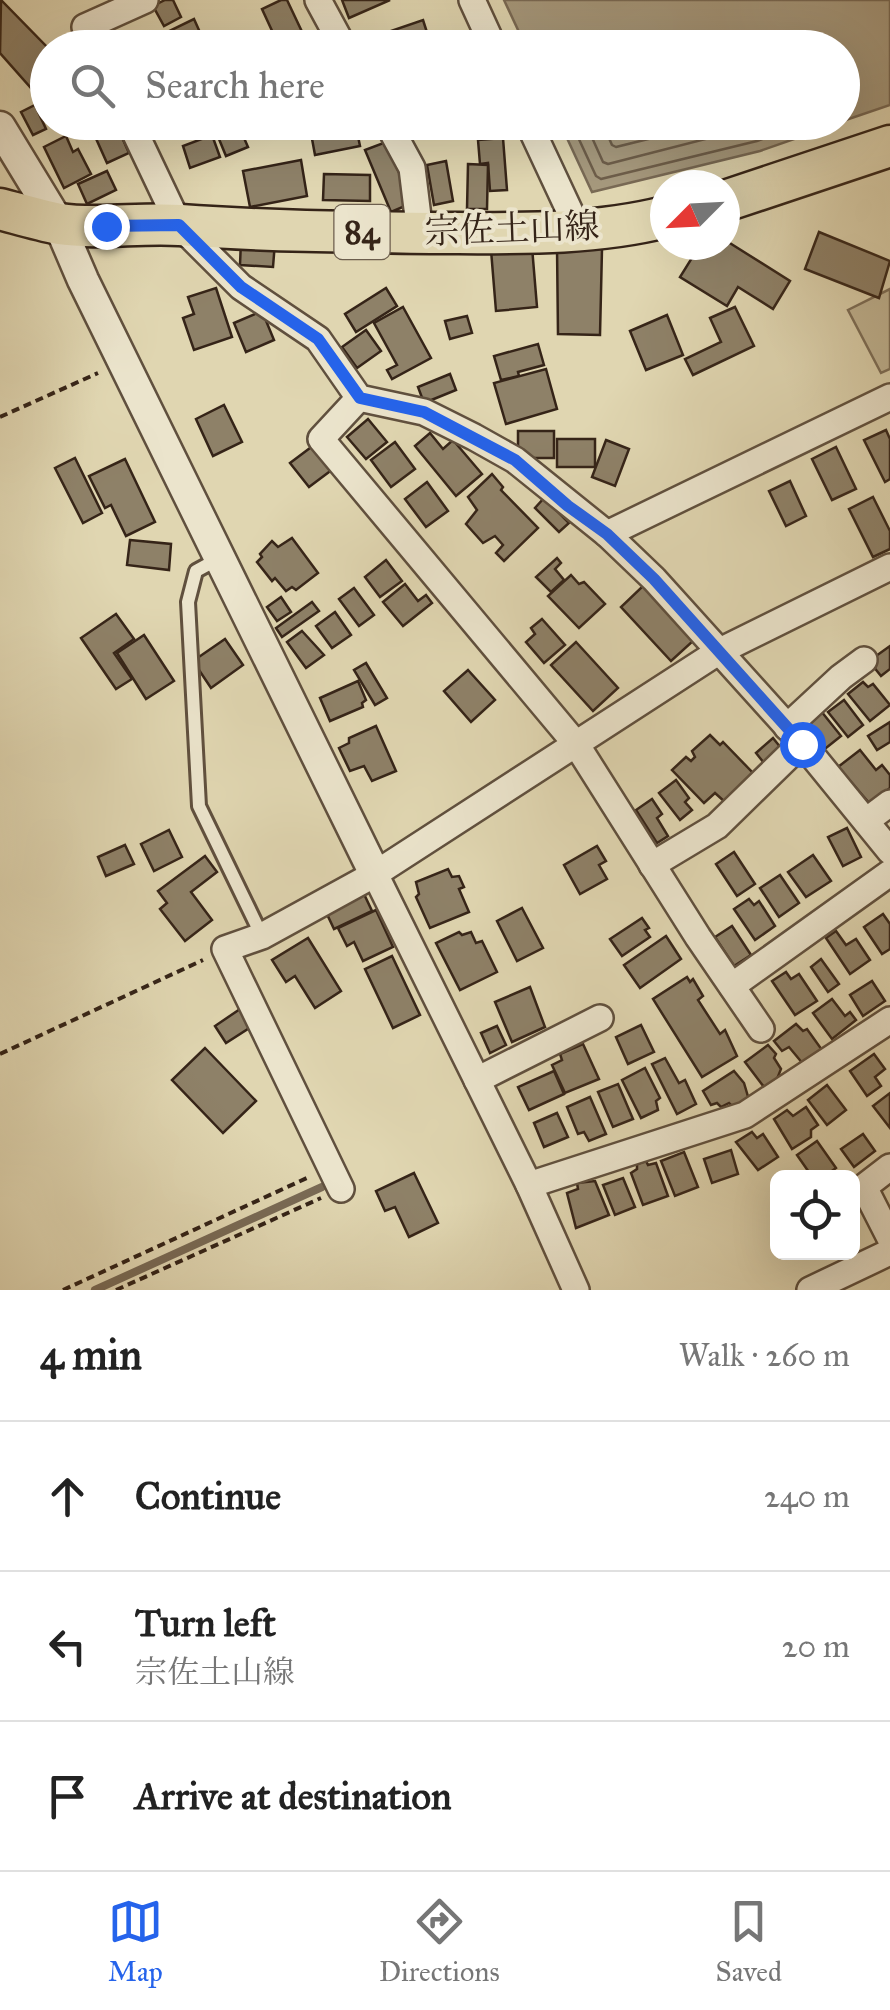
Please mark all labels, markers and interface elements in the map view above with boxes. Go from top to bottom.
search box [30,30,860,140]
icon: search [65,58,120,113]
text: Search here [145,62,325,108]
north arrow [650,170,740,260]
route end [84,204,130,250]
street label: 宗佐土山線 [424,204,600,254]
road number: 84 [334,205,390,259]
route start [780,722,826,768]
map controls [770,1170,860,1260]
button: locate [770,1170,860,1260]
text: 4 min [40,1329,142,1381]
text: Walk · 260 m [679,1336,850,1375]
icon: ahead [40,1469,95,1524]
text: Continue [135,1473,281,1519]
text: 240 m [764,1477,850,1516]
text: Turn left [135,1600,276,1646]
icon: left [40,1619,95,1674]
text: 20 m [782,1627,850,1666]
text: 宗佐土山線 [135,1653,295,1692]
icon: arrive [40,1769,95,1824]
text: Arrive at destination [135,1773,452,1819]
tab: Map [108,1894,163,1989]
tab: Directions [379,1894,500,1989]
tab: Saved [716,1894,782,1989]

